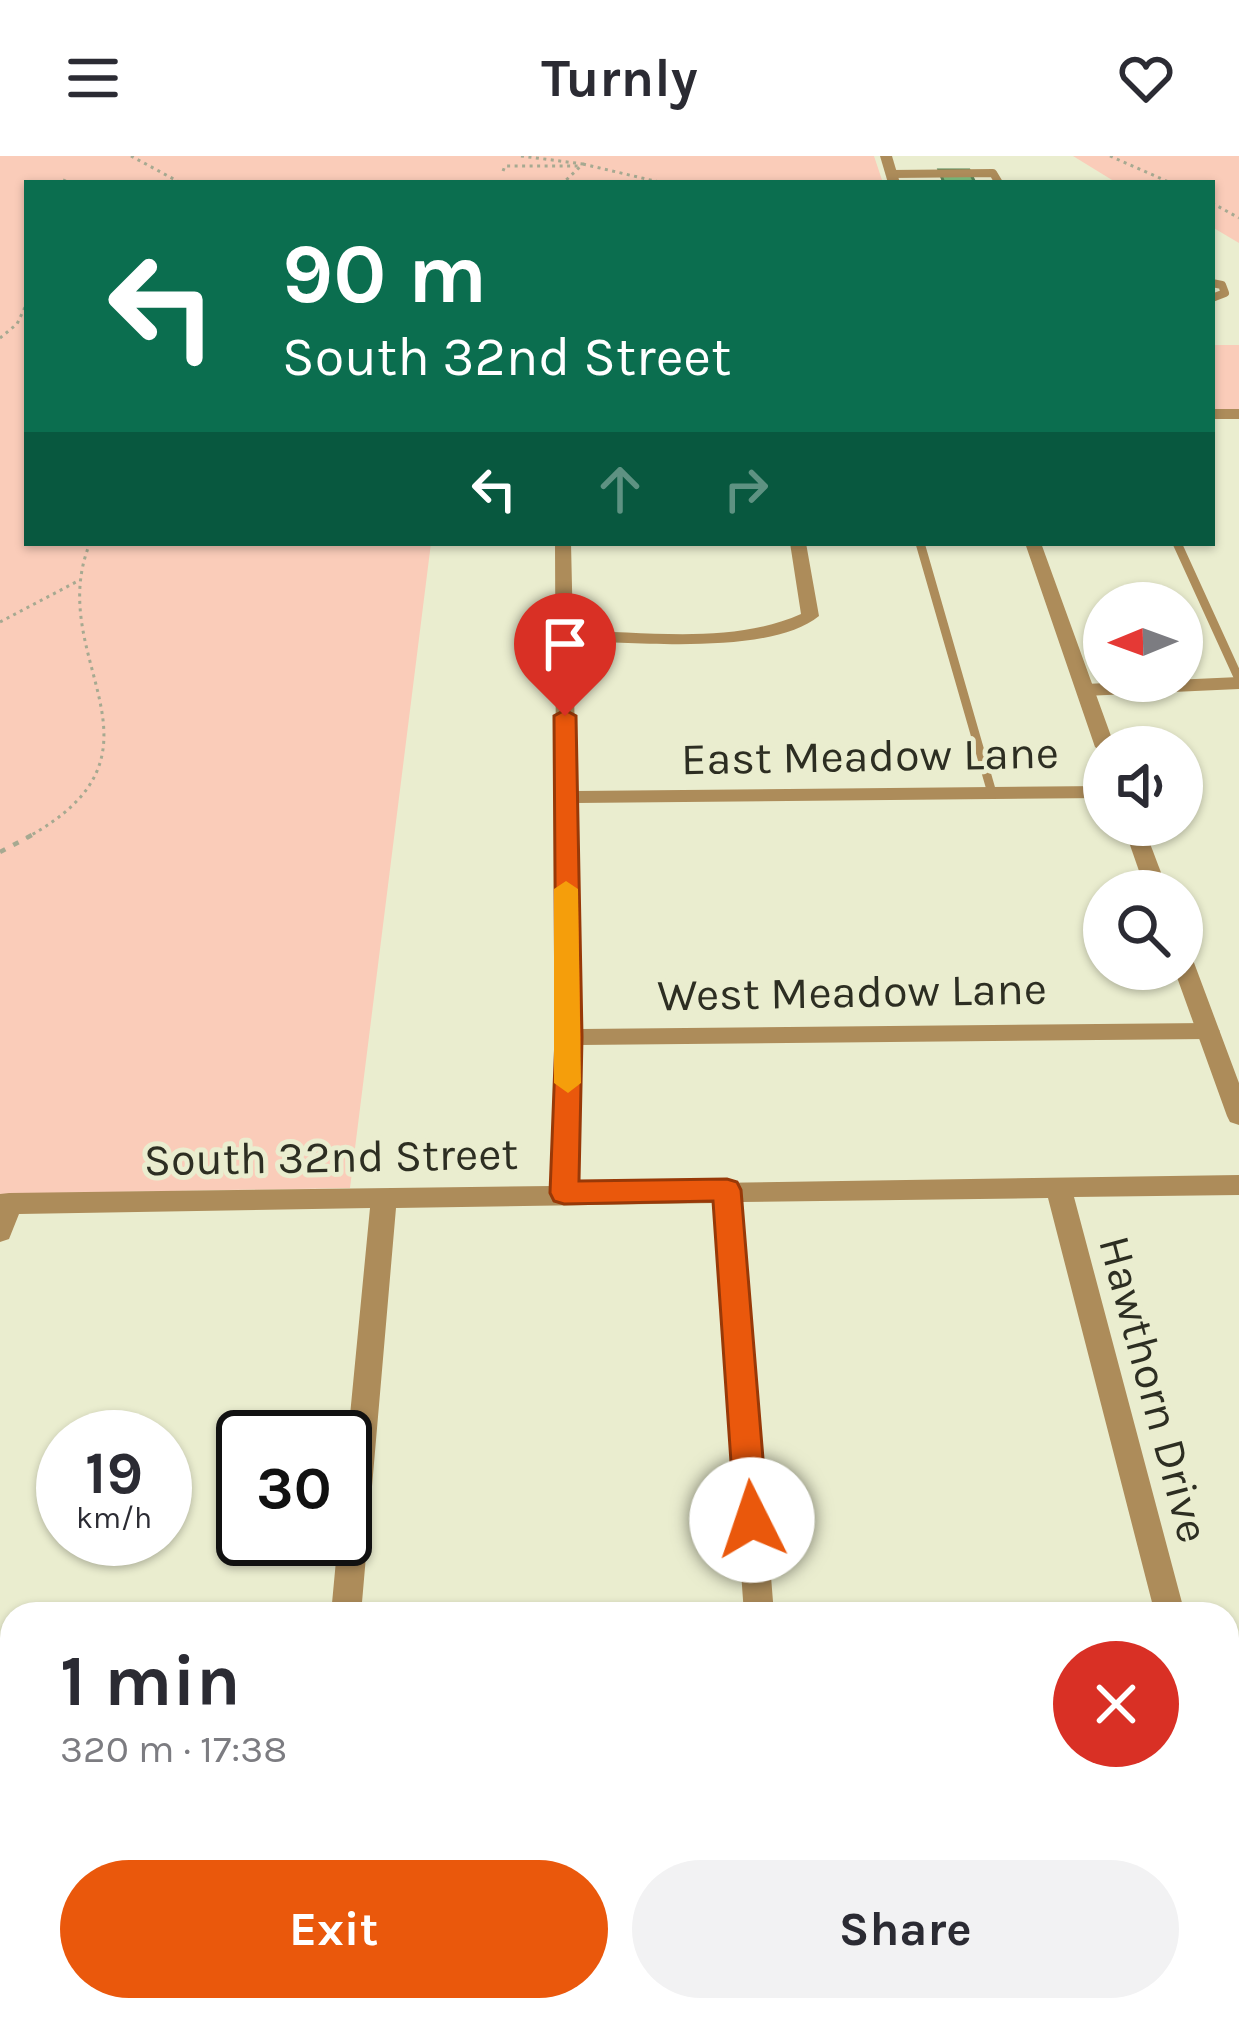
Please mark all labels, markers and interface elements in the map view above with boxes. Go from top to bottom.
icon: menu [60,45,126,111]
icon: heart [1113,45,1179,111]
text: Turnly [541,46,698,110]
text: 90 m [282,225,487,323]
icon: left [84,228,240,384]
text: South 32nd Street [282,325,731,389]
icon: left [461,456,527,522]
icon: ahead [587,456,653,522]
icon: right [713,456,779,522]
north arrow [1083,582,1203,702]
map controls [1083,582,1203,990]
pin [514,593,616,716]
icon: arrive [532,611,598,677]
button: sound [1083,726,1203,846]
street label: East Meadow Lane [681,727,1059,785]
button: search [1083,870,1203,990]
street label: West Meadow Lane [657,963,1047,1021]
street label: South 32nd Street [143,1128,519,1186]
street label: Hawthorn Drive [1088,1230,1220,1548]
speed limit sign: 30 [216,1410,372,1566]
text: 19 [85,1438,143,1508]
position arrow [689,1457,815,1583]
text: km/h [76,1500,152,1536]
text: 1 min [60,1639,241,1723]
button: close [1053,1641,1179,1767]
text: 320 m · 17:38 [60,1726,287,1772]
button: Exit [60,1860,608,1998]
button: Share [632,1860,1179,1998]

